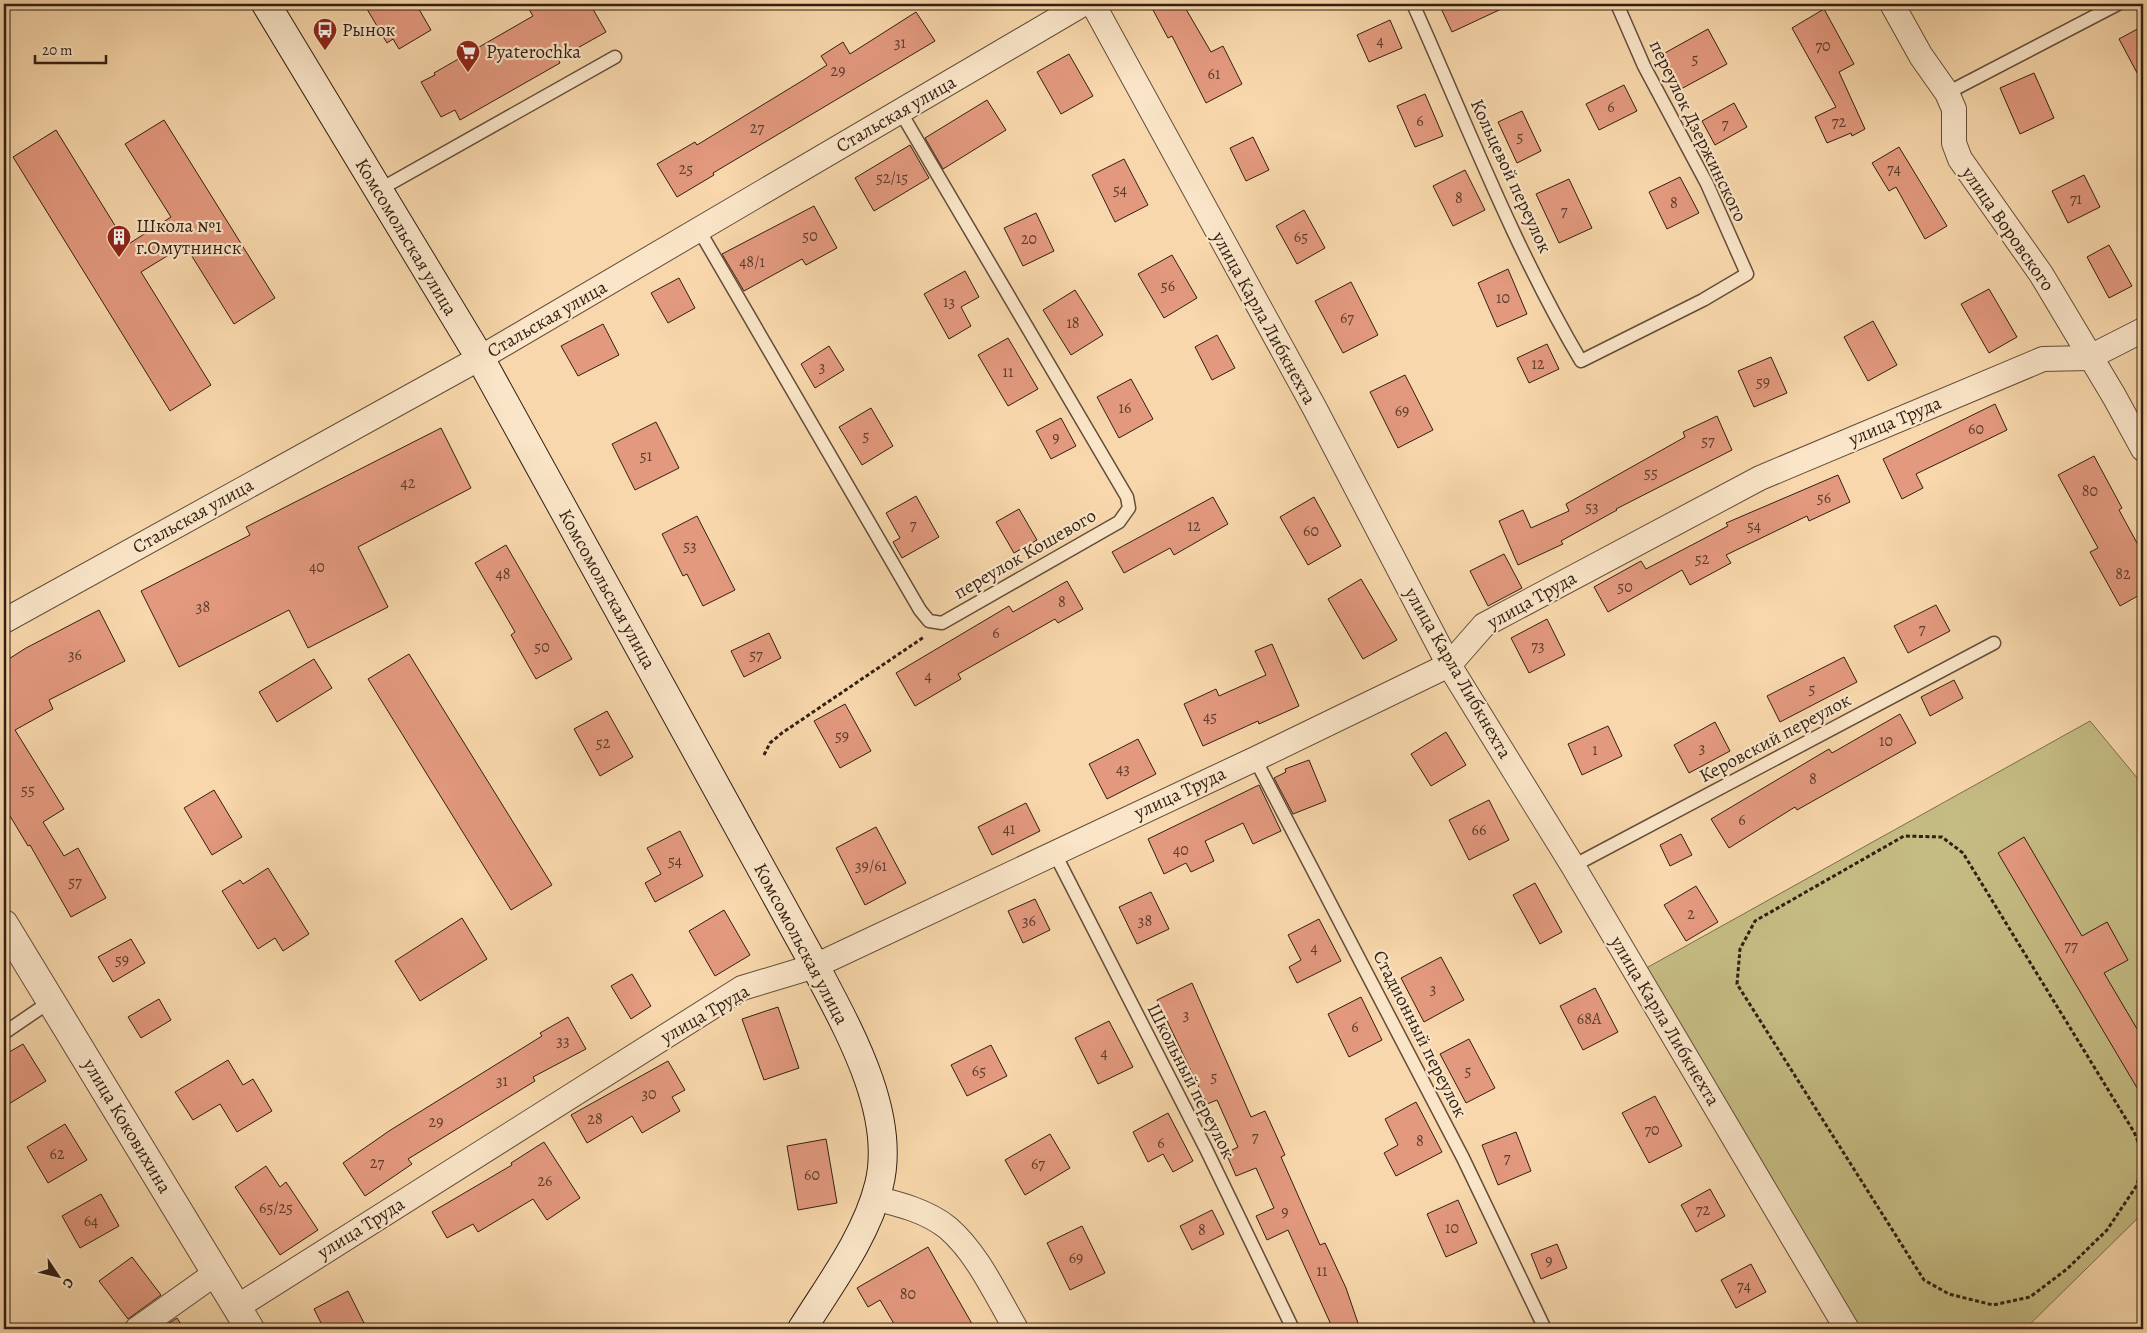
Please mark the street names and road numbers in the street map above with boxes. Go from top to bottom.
street label: переулок Дзержинского [1643,36,1753,226]
street label: Стальская улица [831,69,961,159]
street label: Кольцевой переулок [1464,95,1558,257]
street label: Комсомольская улица [349,153,463,321]
street label: улица Воровского [1955,161,2061,296]
street label: улица Карла Либкнехта [1205,226,1322,409]
street label: Стальская улица [482,274,612,364]
street label: улица Труда [1844,390,1946,453]
street label: Стальская улица [128,472,258,560]
street label: переулок Кошевого [949,503,1101,605]
street label: Комсомольская улица [552,504,662,674]
street label: улица Труда [1482,565,1582,636]
street label: улица Карла Либкнехта [1398,582,1518,764]
street label: Керовский переулок [1694,687,1856,789]
street label: улица Труда [1129,760,1230,826]
street label: Комсомольская улица [747,859,855,1030]
street label: улица Карла Либкнехта [1603,930,1726,1111]
street label: Стадионный переулок [1367,946,1474,1122]
street label: улица Труда [655,978,754,1050]
street label: Школьный переулок [1141,999,1241,1163]
street label: улица Коковихина [76,1053,178,1198]
street label: улица Труда [312,1191,410,1266]

